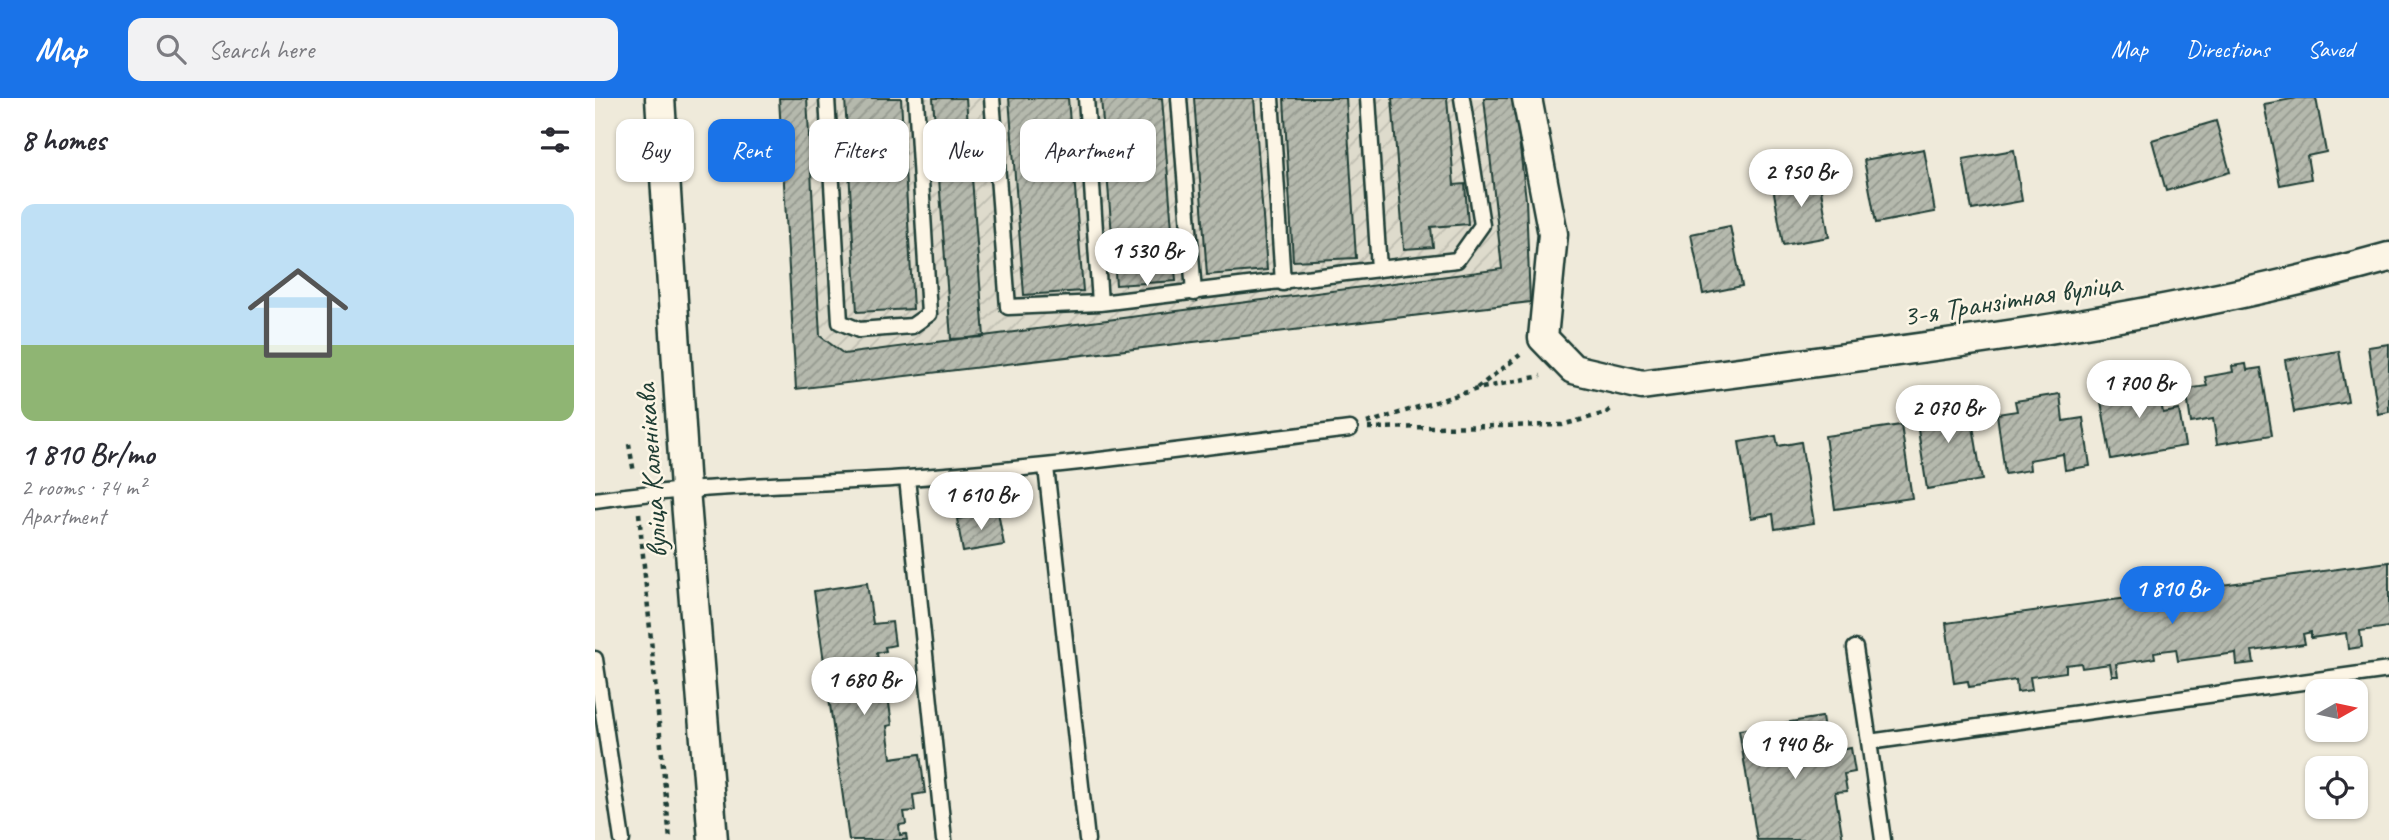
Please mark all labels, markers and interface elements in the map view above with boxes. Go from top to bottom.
search box [128,18,618,81]
text: Map [35,28,86,70]
icon: search [152,30,190,68]
text: Search here [208,33,314,66]
text: Map [2111,34,2148,64]
text: Directions [2186,34,2269,64]
text: Saved [2307,34,2354,64]
chip: Buy [616,119,694,182]
chip: Rent [708,119,795,182]
chip: Filters [809,119,909,182]
chip: New [923,119,1006,182]
chip: Apartment [1020,119,1156,182]
text: 8 homes [21,121,106,159]
icon: filters [536,121,574,159]
pin: 2 950 Br [1729,150,1873,209]
text: 2 950 Br [1765,157,1837,186]
pin: 1 530 Br [1075,228,1219,288]
text: 1 530 Br [1111,236,1183,265]
icon: home [235,250,361,376]
street label: 3-я Транзітная вуліца [1900,263,2126,335]
pin: 1 700 Br [2067,360,2211,420]
text: 1 700 Br [2103,368,2175,397]
street label: вуліца Каленікава [626,381,676,560]
pin: 2 070 Br [1876,386,2020,445]
text: 2 070 Br [1912,393,1984,422]
text: 1 810 Br/mo [21,435,154,473]
pin: 1 610 Br [909,472,1053,532]
text: 2 rooms · 74 m² [21,473,145,502]
text: 1 610 Br [944,480,1018,509]
text: Apartment [21,502,106,531]
pin: 1 810 Br [2100,566,2244,626]
text: 1 810 Br [2136,574,2208,603]
pin: 1 680 Br [792,658,936,717]
text: 1 680 Br [827,665,901,694]
north arrow [2305,679,2368,742]
map controls [2305,679,2368,819]
pin: 1 940 Br [1723,722,1867,781]
text: 1 940 Br [1759,729,1831,758]
button: locate [2305,756,2368,819]

